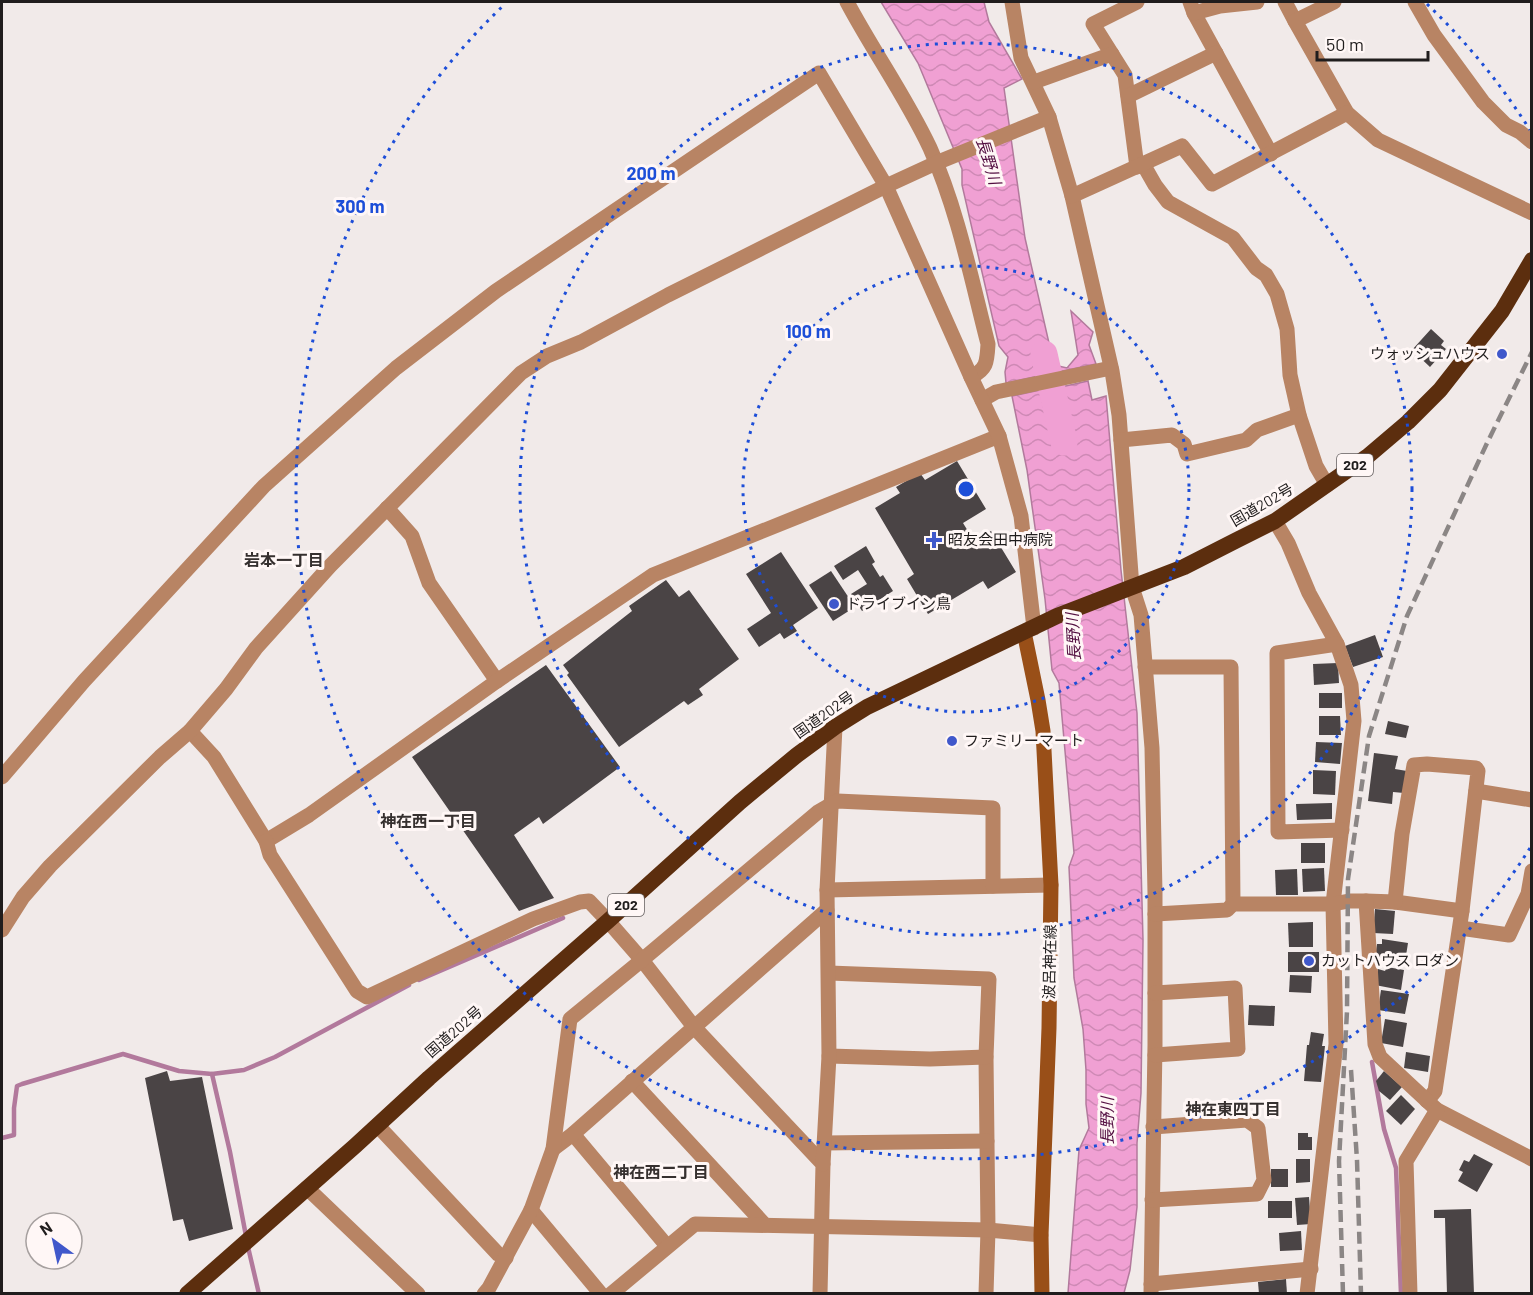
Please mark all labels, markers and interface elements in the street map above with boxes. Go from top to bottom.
scale bar [1317,24,1428,62]
text: 50 m [1326,33,1364,55]
water label: 長野川 [973,135,1006,188]
text: 200 m [626,162,676,184]
text: 300 m [336,195,384,217]
text: 100 m [785,320,831,342]
place label: ウォッシュハウス [1370,344,1490,362]
marker: ウォッシュハウス [1495,347,1509,361]
road number: 202 [1337,454,1373,476]
centre of rings [956,479,976,499]
street label: 国道202号 [1227,479,1296,529]
place label: 昭友会田中病院 [948,530,1053,548]
marker: 昭友会田中病院 [925,531,943,549]
district label: 岩本一丁目 [244,550,324,569]
place label: ドライブイン鳥 [846,594,951,612]
marker: ドライブイン鳥 [827,597,841,611]
water label: 長野川 [1062,611,1083,661]
street label: 国道202号 [790,687,857,742]
place label: ファミリーマート [964,731,1084,749]
marker: ファミリーマート [945,734,959,748]
district label: 神在西一丁目 [380,811,476,830]
road number: 202 [608,894,644,916]
street label: 波呂神在線 [1039,924,1059,1000]
place label: カットハウス ロダン [1321,951,1459,969]
marker: カットハウス ロダン [1302,954,1316,968]
street label: 国道202号 [421,1002,485,1061]
water label: 長野川 [1097,1095,1116,1145]
district label: 神在東四丁目 [1185,1099,1281,1118]
district label: 神在西二丁目 [613,1162,709,1181]
north arrow [24,1211,84,1271]
text: N [36,1217,55,1239]

